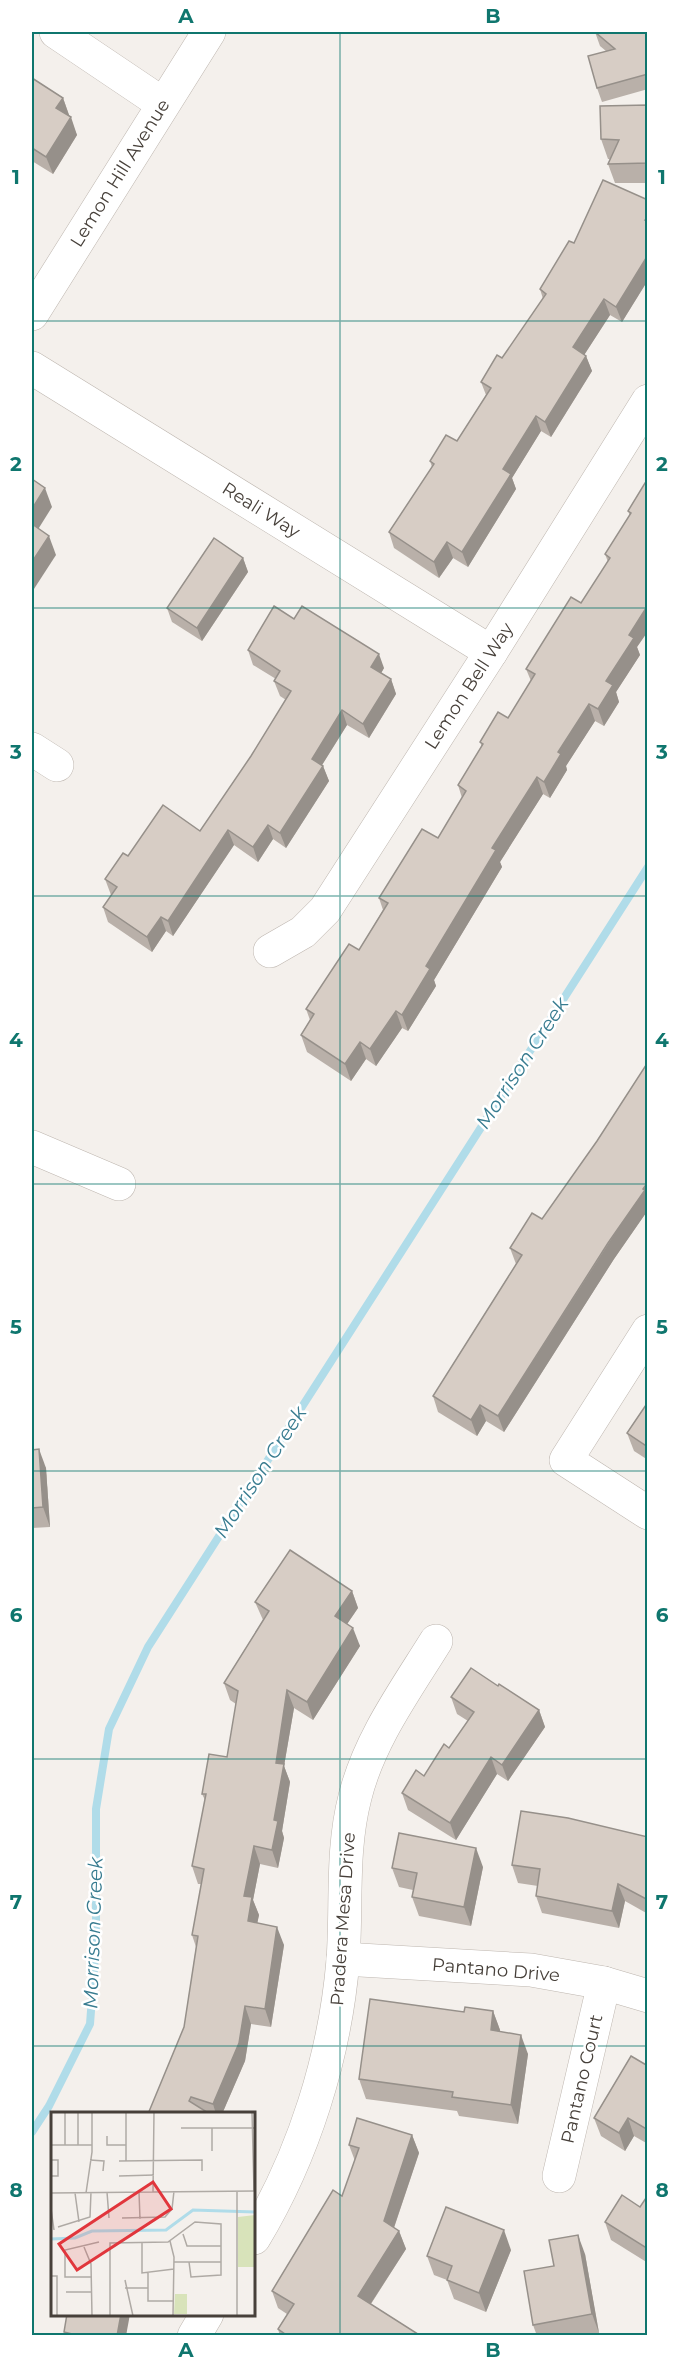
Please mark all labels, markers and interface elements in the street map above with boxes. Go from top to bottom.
text: A [177,4,194,28]
text: B [485,4,501,28]
street label: Lemon Hill Avenue [66,95,175,251]
text: 1 [12,165,20,189]
text: 1 [658,165,666,189]
text: 2 [10,452,22,476]
text: 2 [656,452,668,476]
street label: Reali Way [218,477,304,543]
street label: Lemon Bell Way [420,618,518,753]
text: 3 [9,740,22,764]
text: 3 [655,740,668,764]
water label: Morrison Creek [471,992,574,1133]
text: 4 [9,1028,23,1052]
text: 4 [655,1028,669,1052]
text: 5 [10,1315,22,1339]
text: 5 [656,1315,668,1339]
water label: Morrison Creek [209,1401,312,1542]
text: 6 [10,1603,23,1627]
text: 6 [656,1603,669,1627]
street label: Pradera Mesa Drive [326,1831,360,2006]
water label: Morrison Creek [78,1856,108,2009]
text: 7 [10,1890,22,1914]
text: 7 [656,1890,668,1914]
street label: Pantano Drive [431,1953,561,1987]
street label: Pantano Court [556,2012,608,2146]
inset map [51,2112,255,2316]
text: 8 [9,2178,23,2202]
text: 8 [655,2178,669,2202]
text: A [177,2338,194,2362]
text: B [485,2338,501,2362]

